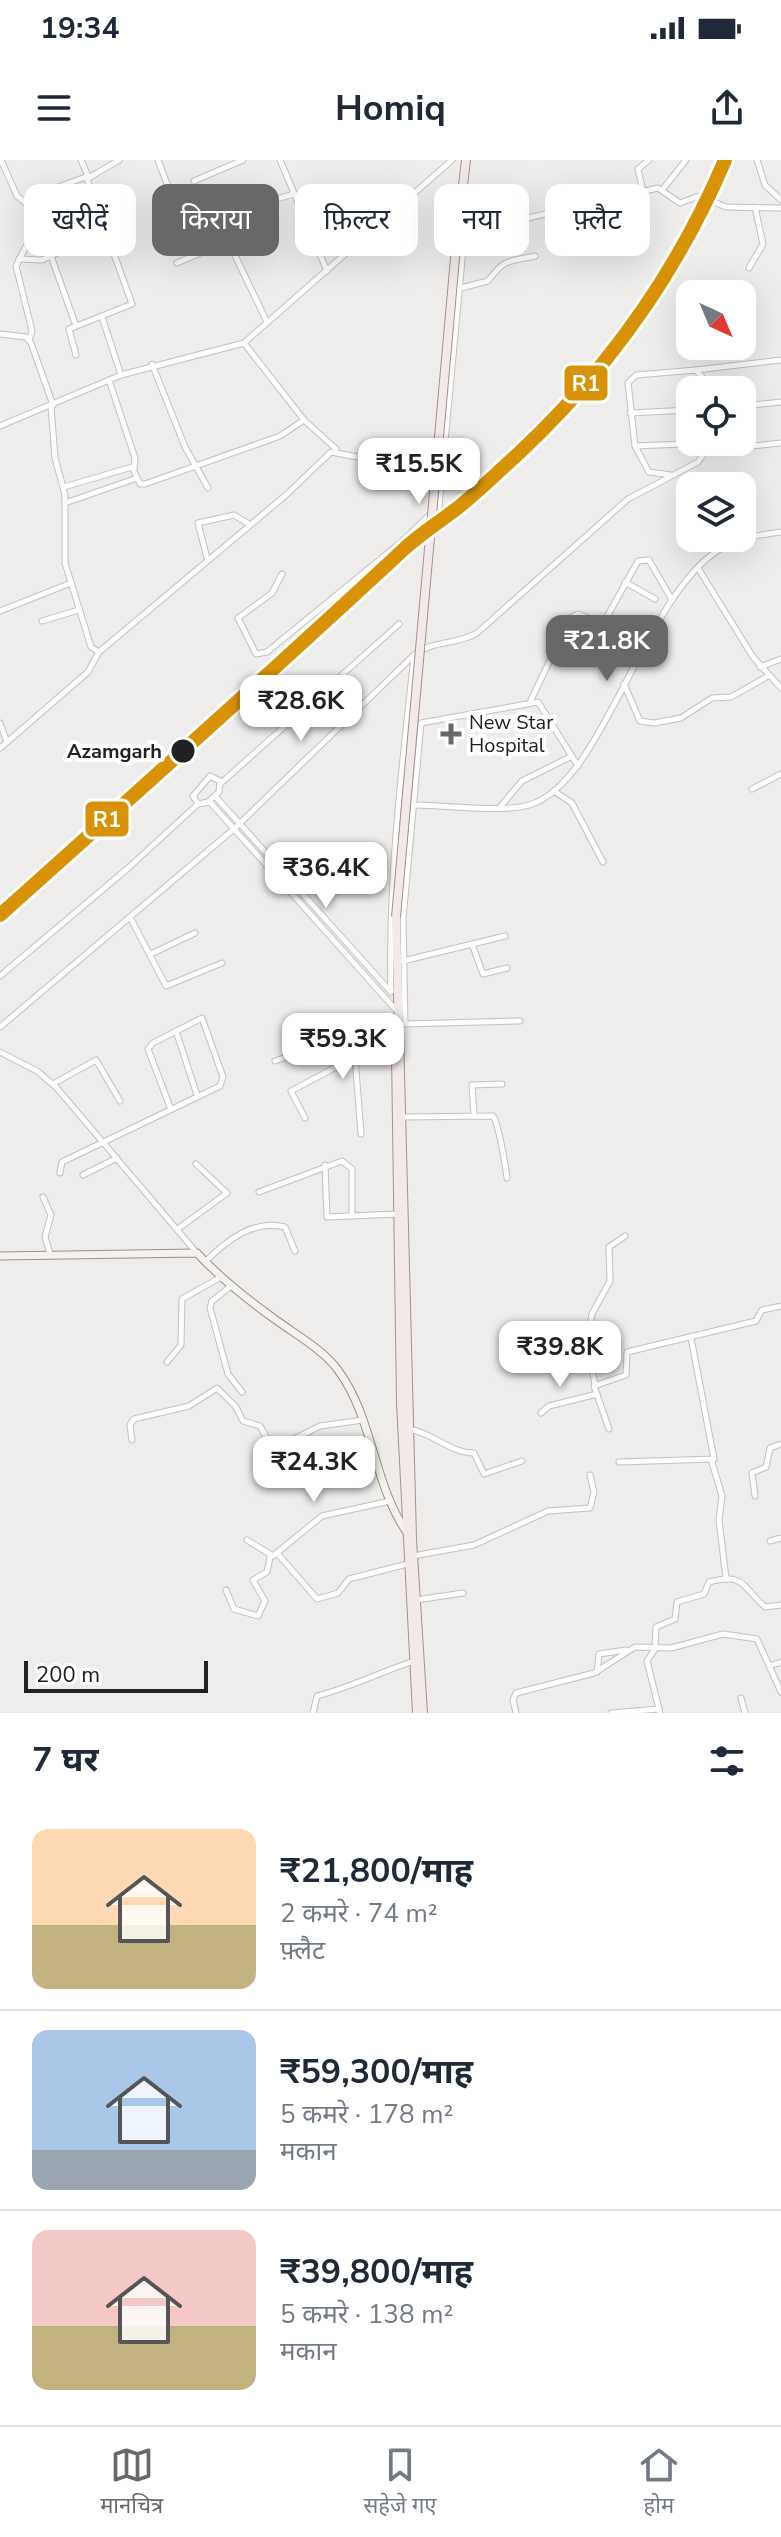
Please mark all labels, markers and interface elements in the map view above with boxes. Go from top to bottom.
text: 19:34 [40,8,119,49]
text: Homiq [335,84,446,133]
icon: menu [32,86,76,130]
icon: share [705,86,749,130]
chip: खरीदें [24,184,136,256]
chip: किराया [152,184,279,256]
chip: फ़िल्टर [295,184,418,256]
chip: नया [434,184,529,256]
chip: फ़्लैट [545,184,650,256]
north arrow [676,280,756,360]
map controls [676,280,756,552]
line badge: R1 [563,364,609,402]
text: R1 [572,369,600,399]
button: locate [676,376,756,456]
pin: ₹15.5K [354,438,484,506]
text: ₹15.5K [376,446,462,481]
button: layers [676,472,756,552]
pin: ₹21.8K [542,615,672,683]
text: ₹21.8K [564,623,650,658]
pin: ₹28.6K [236,675,366,743]
text: ₹28.6K [258,683,344,718]
place label: New Star Hospital [469,709,553,759]
marker: New Star Hospital [440,723,462,745]
marker: Azamgarh [169,737,197,765]
place label: Azamgarh [67,738,162,765]
line badge: R1 [84,800,130,838]
text: R1 [93,805,121,835]
pin: ₹36.4K [261,842,391,910]
text: ₹36.4K [283,850,369,885]
pin: ₹59.3K [278,1013,408,1081]
text: ₹59.3K [300,1021,386,1056]
pin: ₹39.8K [495,1321,625,1389]
text: ₹39.8K [517,1329,603,1364]
pin: ₹24.3K [249,1436,379,1504]
text: ₹24.3K [271,1444,357,1479]
scale bar [24,1657,208,1693]
text: 200 m [36,1660,100,1690]
text: 7 घर [32,1737,99,1783]
icon: filters [705,1739,749,1783]
text: ₹21,800/माह [280,1848,473,1894]
icon: home [96,1861,192,1957]
text: 2 कमरे · 74 m² [280,1896,438,1931]
text: फ़्लैट [280,1933,325,1968]
text: ₹59,300/माह [280,2049,473,2095]
icon: home [96,2062,192,2158]
text: 5 कमरे · 178 m² [280,2097,453,2132]
text: मकान [280,2134,337,2169]
text: ₹39,800/माह [280,2249,473,2295]
icon: home [96,2262,192,2358]
text: 5 कमरे · 138 m² [280,2297,453,2332]
text: मकान [280,2334,337,2369]
tab: मानचित्र [100,2443,163,2522]
tab: सहेजे गए [363,2443,436,2522]
tab: होम [637,2443,681,2522]

